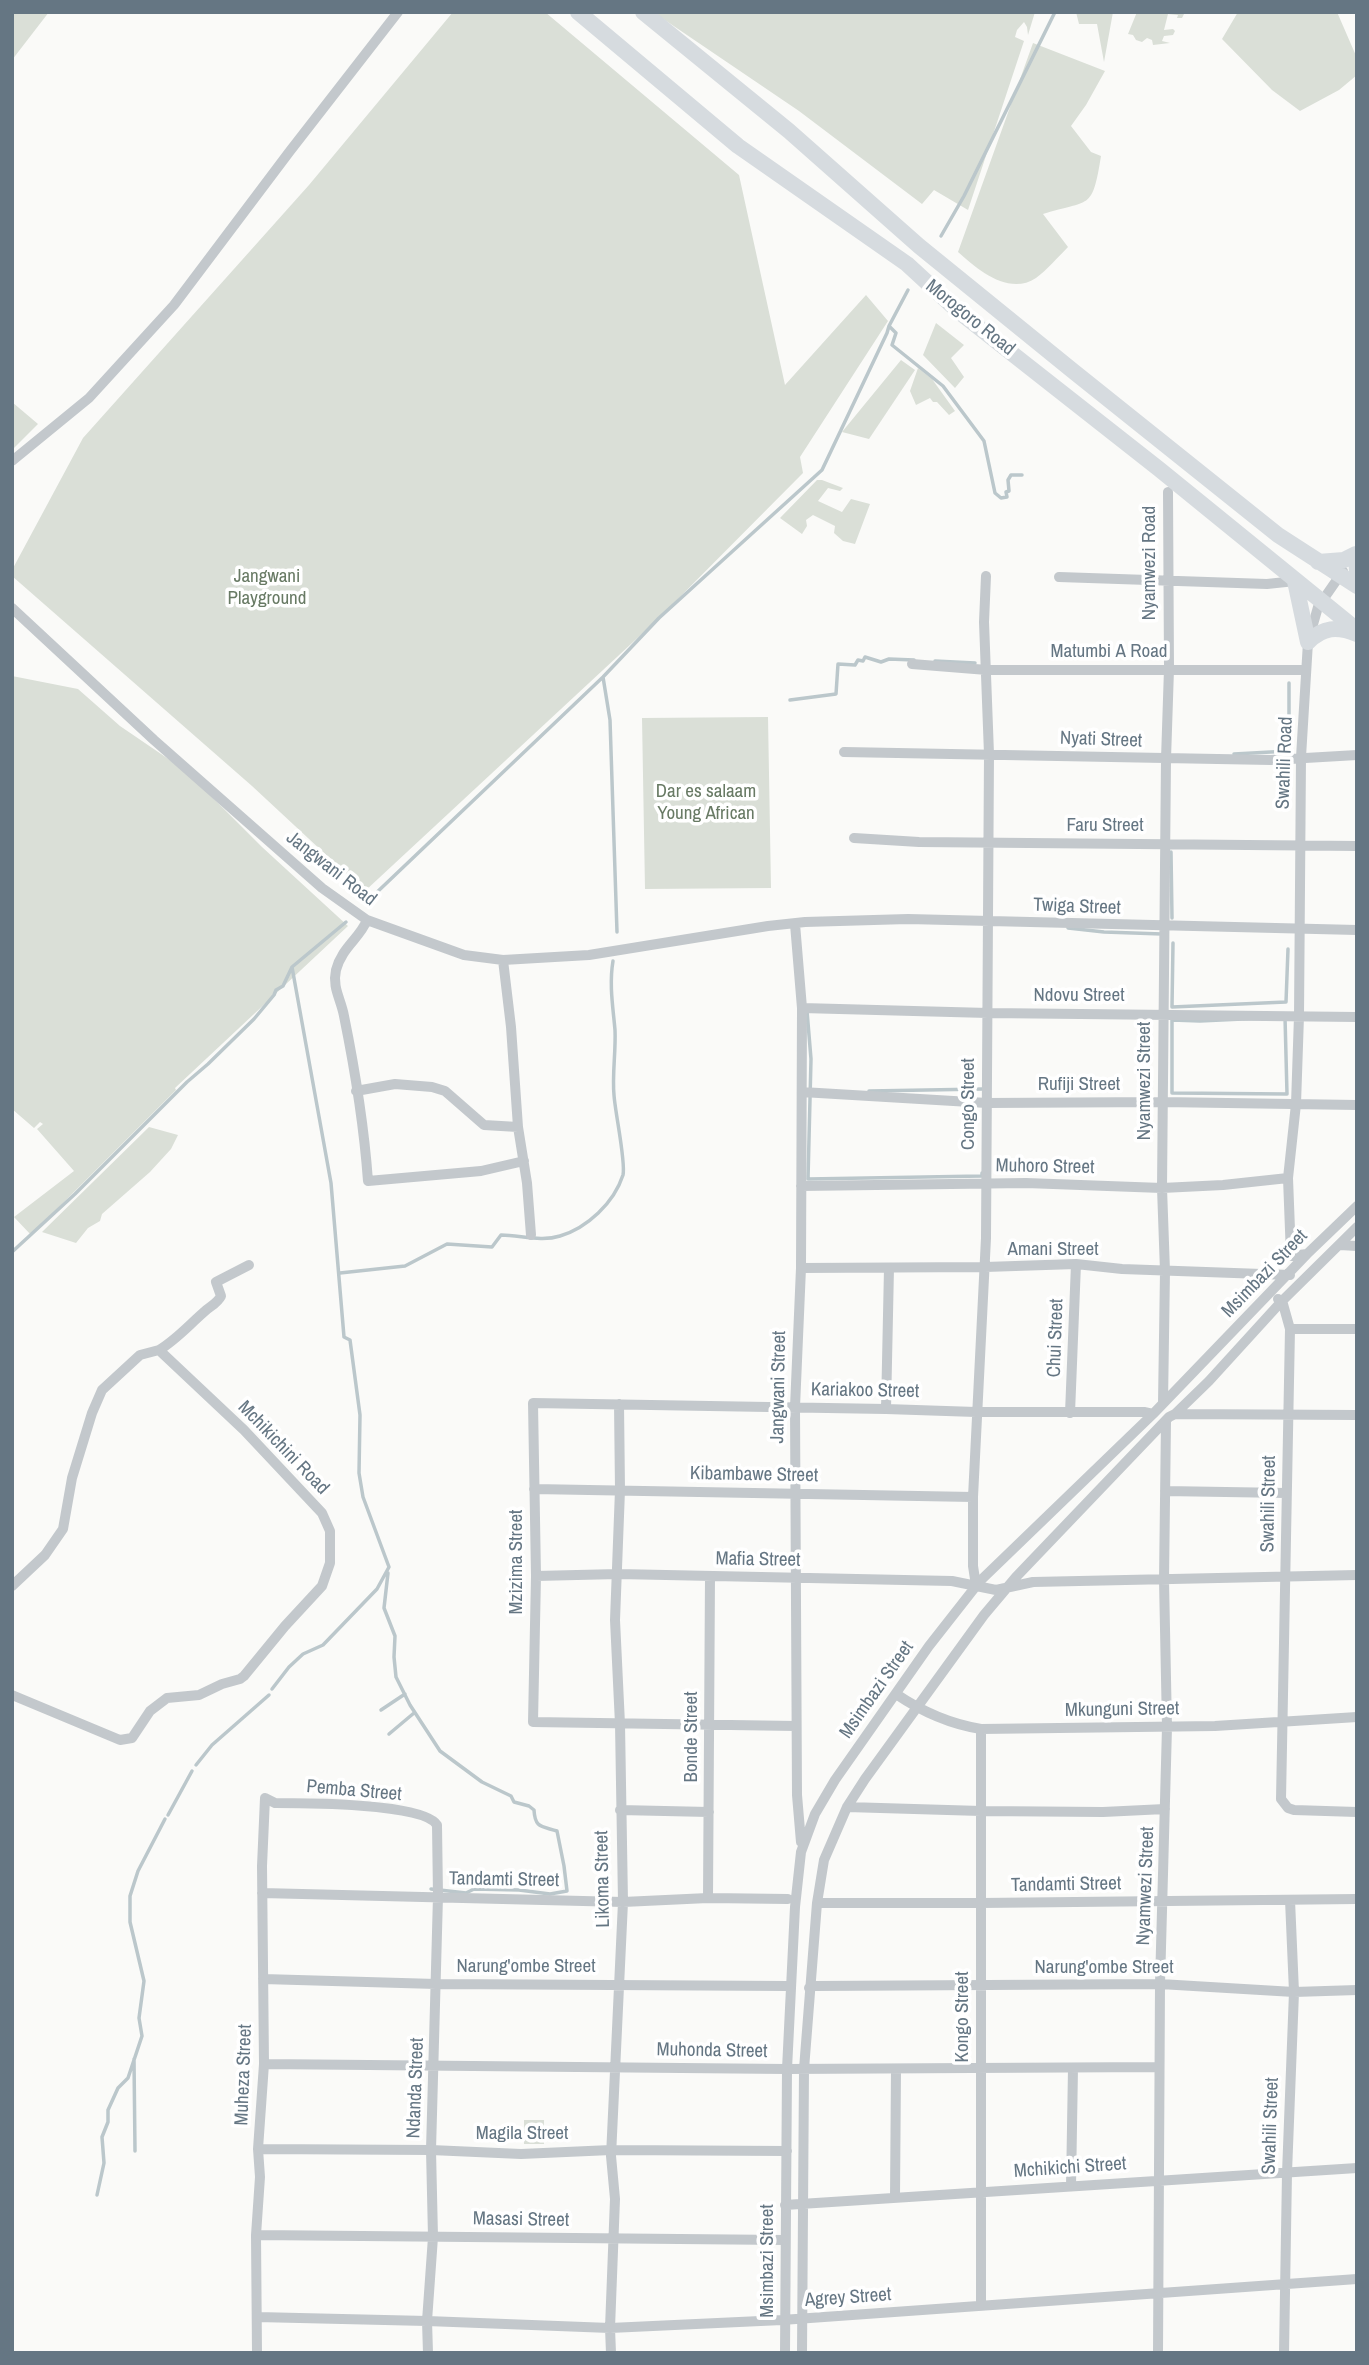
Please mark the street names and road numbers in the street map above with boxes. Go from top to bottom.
street label: Morogoro Road [921,275,1019,361]
street label: Nyamwezi Road [1139,506,1161,620]
street label: Matumbi A Road [1051,641,1167,663]
street label: Swahili Road [1272,716,1298,810]
street label: Nyati Street [1059,727,1143,753]
street label: Faru Street [1066,815,1144,837]
street label: Jangwani Road [281,827,381,911]
street label: Twiga Street [1033,894,1121,920]
street label: Ndovu Street [1034,985,1124,1007]
street label: Nyamwezi Street [1134,1022,1156,1140]
street label: Congo Street [958,1058,980,1150]
street label: Rufiji Street [1038,1074,1120,1096]
street label: Muhoro Street [995,1155,1095,1179]
street label: Msimbazi Street [1217,1225,1313,1323]
street label: Amani Street [1008,1239,1098,1261]
street label: Chui Street [1043,1298,1069,1378]
street label: Jangwani Street [767,1331,791,1443]
street label: Kariakoo Street [811,1379,919,1403]
street label: Mchikichini Road [233,1396,333,1500]
street label: Swahili Street [1257,1455,1281,1553]
street label: Kibambawe Street [690,1462,818,1488]
street label: Mzizima Street [506,1510,528,1614]
street label: Mafia Street [715,1548,801,1572]
street label: Msimbazi Street [835,1637,919,1743]
street label: Bonde Street [681,1692,703,1782]
street label: Mkunguni Street [1065,1698,1179,1722]
street label: Pemba Street [306,1775,402,1807]
street label: Nyamwezi Street [1133,1826,1159,1946]
street label: Likoma Street [591,1830,615,1928]
street label: Tandamti Street [449,1868,559,1892]
street label: Tandamti Street [1011,1873,1121,1897]
street label: Narung'ombe Street [457,1956,595,1978]
street label: Narung'ombe Street [1035,1957,1173,1979]
street label: Kongo Street [952,1972,974,2062]
street label: Muheza Street [231,2024,257,2126]
street label: Ndanda Street [403,2037,429,2139]
street label: Muhonda Street [656,2039,768,2063]
street label: Swahili Street [1258,2077,1284,2175]
street label: Magila Street [476,2123,568,2145]
street label: Mchikichi Street [1013,2153,1127,2183]
street label: Msimbazi Street [757,2204,779,2318]
street label: Masasi Street [473,2208,569,2232]
street label: Agrey Street [804,2284,892,2312]

